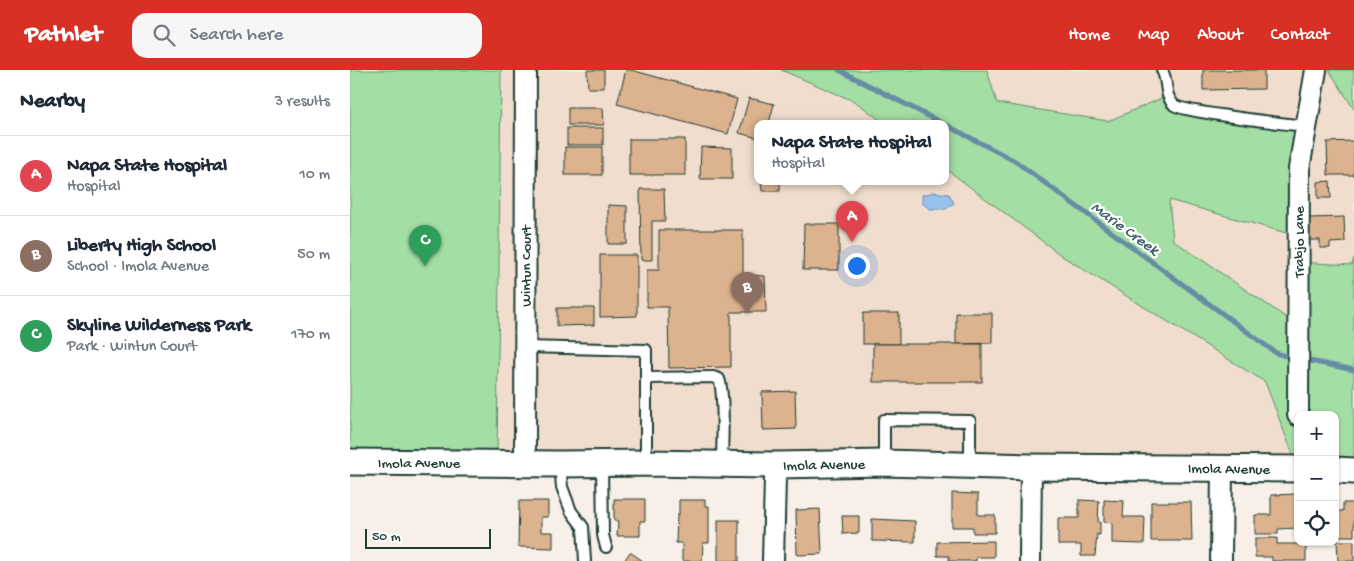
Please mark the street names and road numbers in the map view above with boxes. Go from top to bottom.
street label: Trabjo Lane [1291,206,1309,279]
street label: Wintun Court [518,223,536,307]
street label: Imola Avenue [378,455,460,473]
street label: Imola Avenue [783,456,866,476]
street label: Imola Avenue [1188,460,1271,480]

